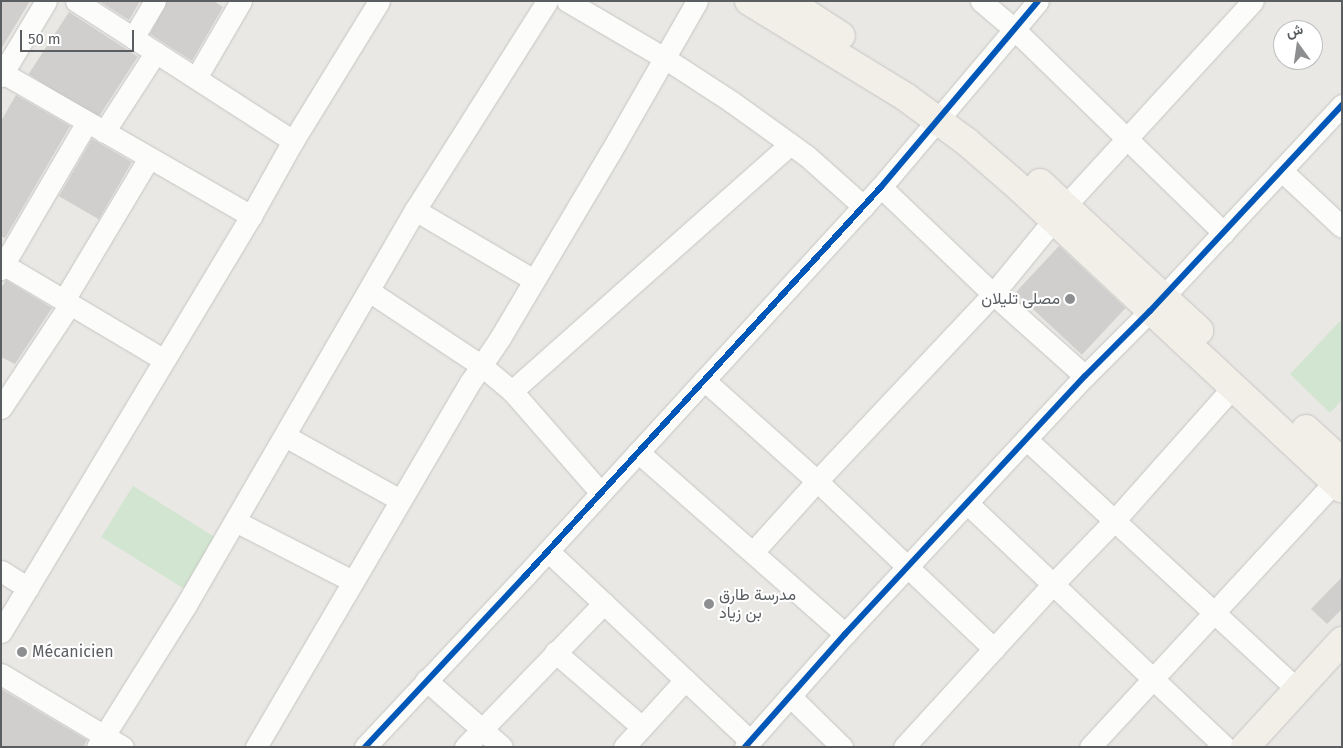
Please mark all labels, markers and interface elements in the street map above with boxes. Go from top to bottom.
scale bar [22,20,136,52]
north arrow [1273,20,1323,70]
text: ش [1284,21,1305,41]
text: 50 m [28,30,61,48]
place label: مصلى تليلان [981,289,1060,309]
marker: مصلى تليلان [1064,293,1076,305]
place label: مدرسة طارق بن زياد [719,585,796,623]
marker: مدرسة طارق بن زياد [703,598,715,610]
place label: Mécanicien [32,642,114,662]
marker: Mécanicien [16,646,28,658]

